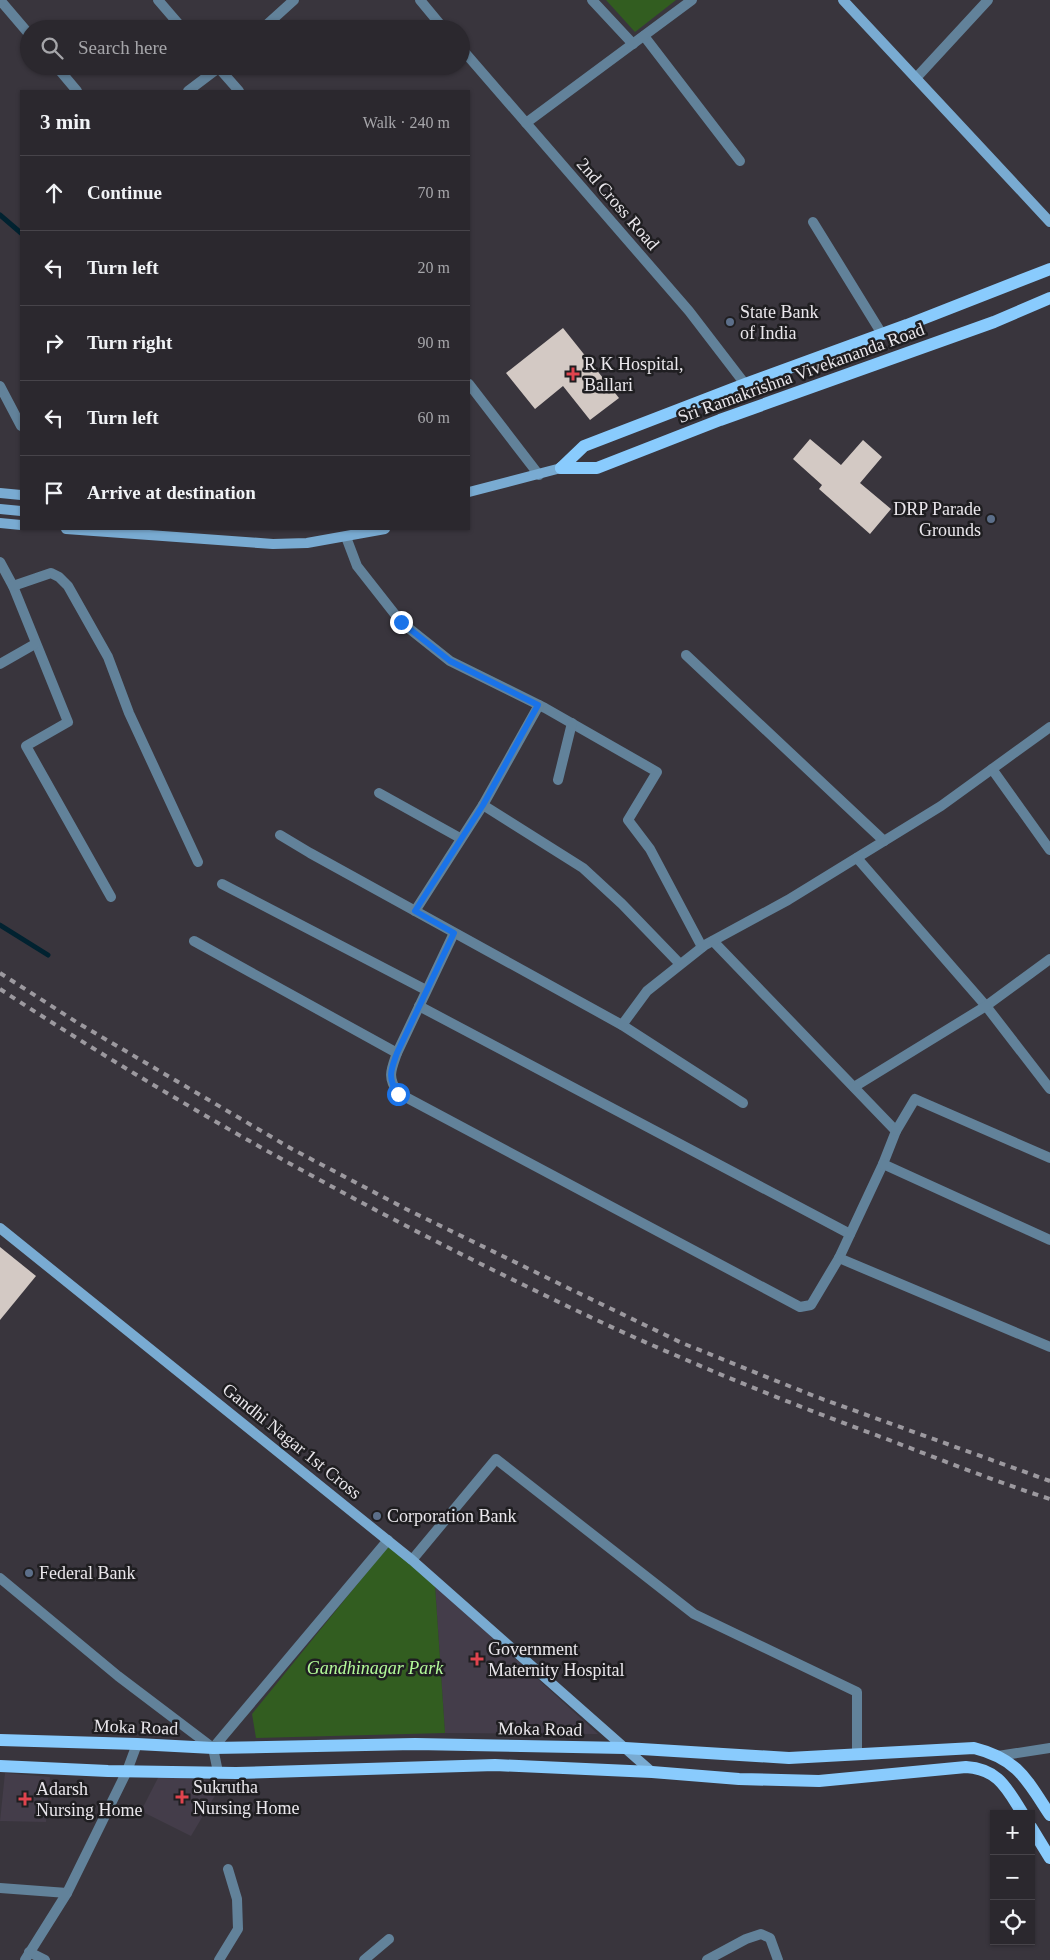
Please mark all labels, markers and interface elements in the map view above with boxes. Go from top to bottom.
search box [20,20,470,75]
icon: search [38,34,66,62]
text: Search here [78,37,167,58]
text: 3 min [40,110,91,134]
text: Walk · 240 m [363,114,450,131]
street label: 2nd Cross Road [573,154,663,254]
icon: ahead [40,179,68,207]
text: Continue [87,182,162,203]
text: 70 m [418,184,450,201]
icon: left [40,254,68,282]
text: Turn left [87,257,159,278]
text: 20 m [418,259,450,276]
place label: State Bank of India [740,302,819,343]
marker: State Bank of India [724,316,736,328]
street label: Sri Ramakrishna Vivekananda Road [675,319,927,427]
icon: right [40,329,68,357]
text: Turn right [87,332,172,353]
text: 90 m [418,334,450,351]
place label: R K Hospital, Ballari [584,354,684,395]
marker: R K Hospital, Ballari [566,367,580,381]
icon: left [40,404,68,432]
text: Turn left [87,407,159,428]
text: 60 m [418,409,450,426]
icon: arrive [40,479,68,507]
text: Arrive at destination [87,482,256,503]
place label: DRP Parade Grounds [893,499,981,540]
marker: DRP Parade Grounds [985,513,997,525]
route end [390,611,413,634]
route start [387,1083,410,1106]
street label: Gandhi Nagar 1st Cross [219,1379,365,1503]
place label: Corporation Bank [387,1506,516,1526]
marker: Corporation Bank [371,1510,383,1522]
place label: Federal Bank [39,1563,135,1583]
marker: Federal Bank [23,1567,35,1579]
place label: Government Maternity Hospital [488,1639,624,1680]
marker: Government Maternity Hospital [470,1652,484,1666]
park label: Gandhinagar Park [307,1658,444,1678]
street label: Moka Road [93,1716,179,1738]
street label: Moka Road [498,1718,582,1740]
place label: Sukrutha Nursing Home [193,1777,300,1818]
place label: Adarsh Nursing Home [36,1779,143,1820]
marker: Sukrutha Nursing Home [175,1790,189,1804]
marker: Adarsh Nursing Home [18,1792,32,1806]
map controls [990,1810,1035,1945]
button: + [990,1810,1035,1855]
button: − [990,1855,1035,1900]
button: locate [990,1900,1035,1945]

